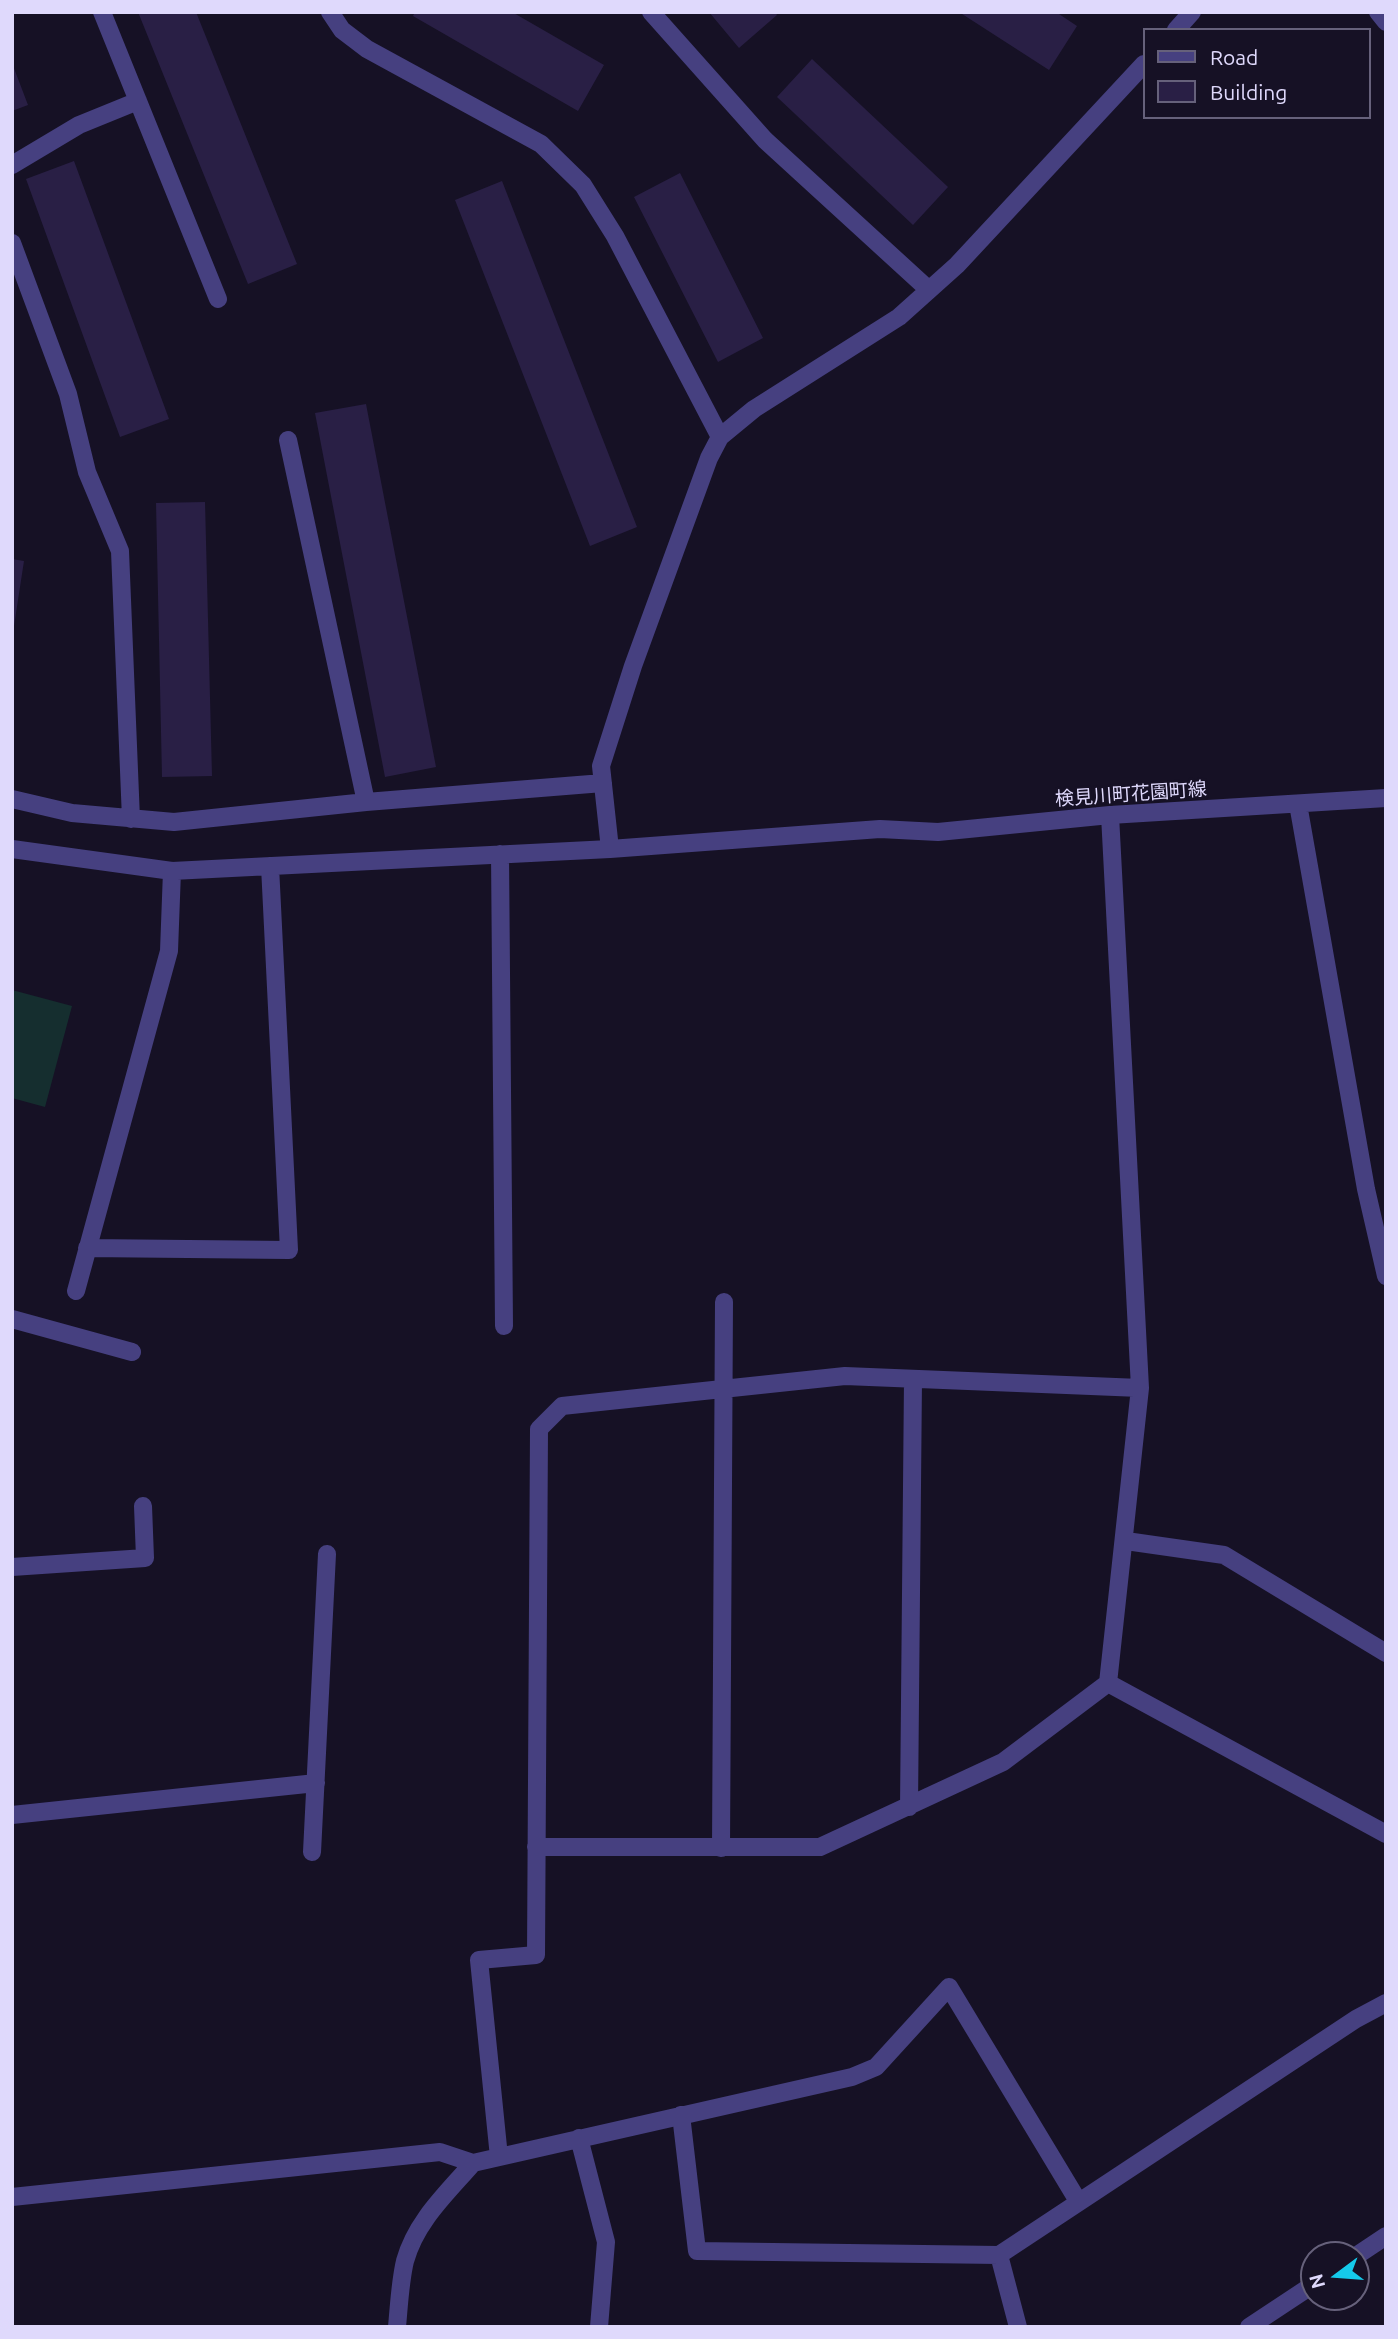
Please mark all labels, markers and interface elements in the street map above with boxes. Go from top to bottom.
legend [1142,28,1370,119]
text: Road [1210,45,1258,69]
text: Building [1210,80,1287,104]
street label: 検見川町花園町線 [1054,777,1208,811]
north arrow [1300,2241,1370,2311]
text: N [1304,2271,1329,2291]

